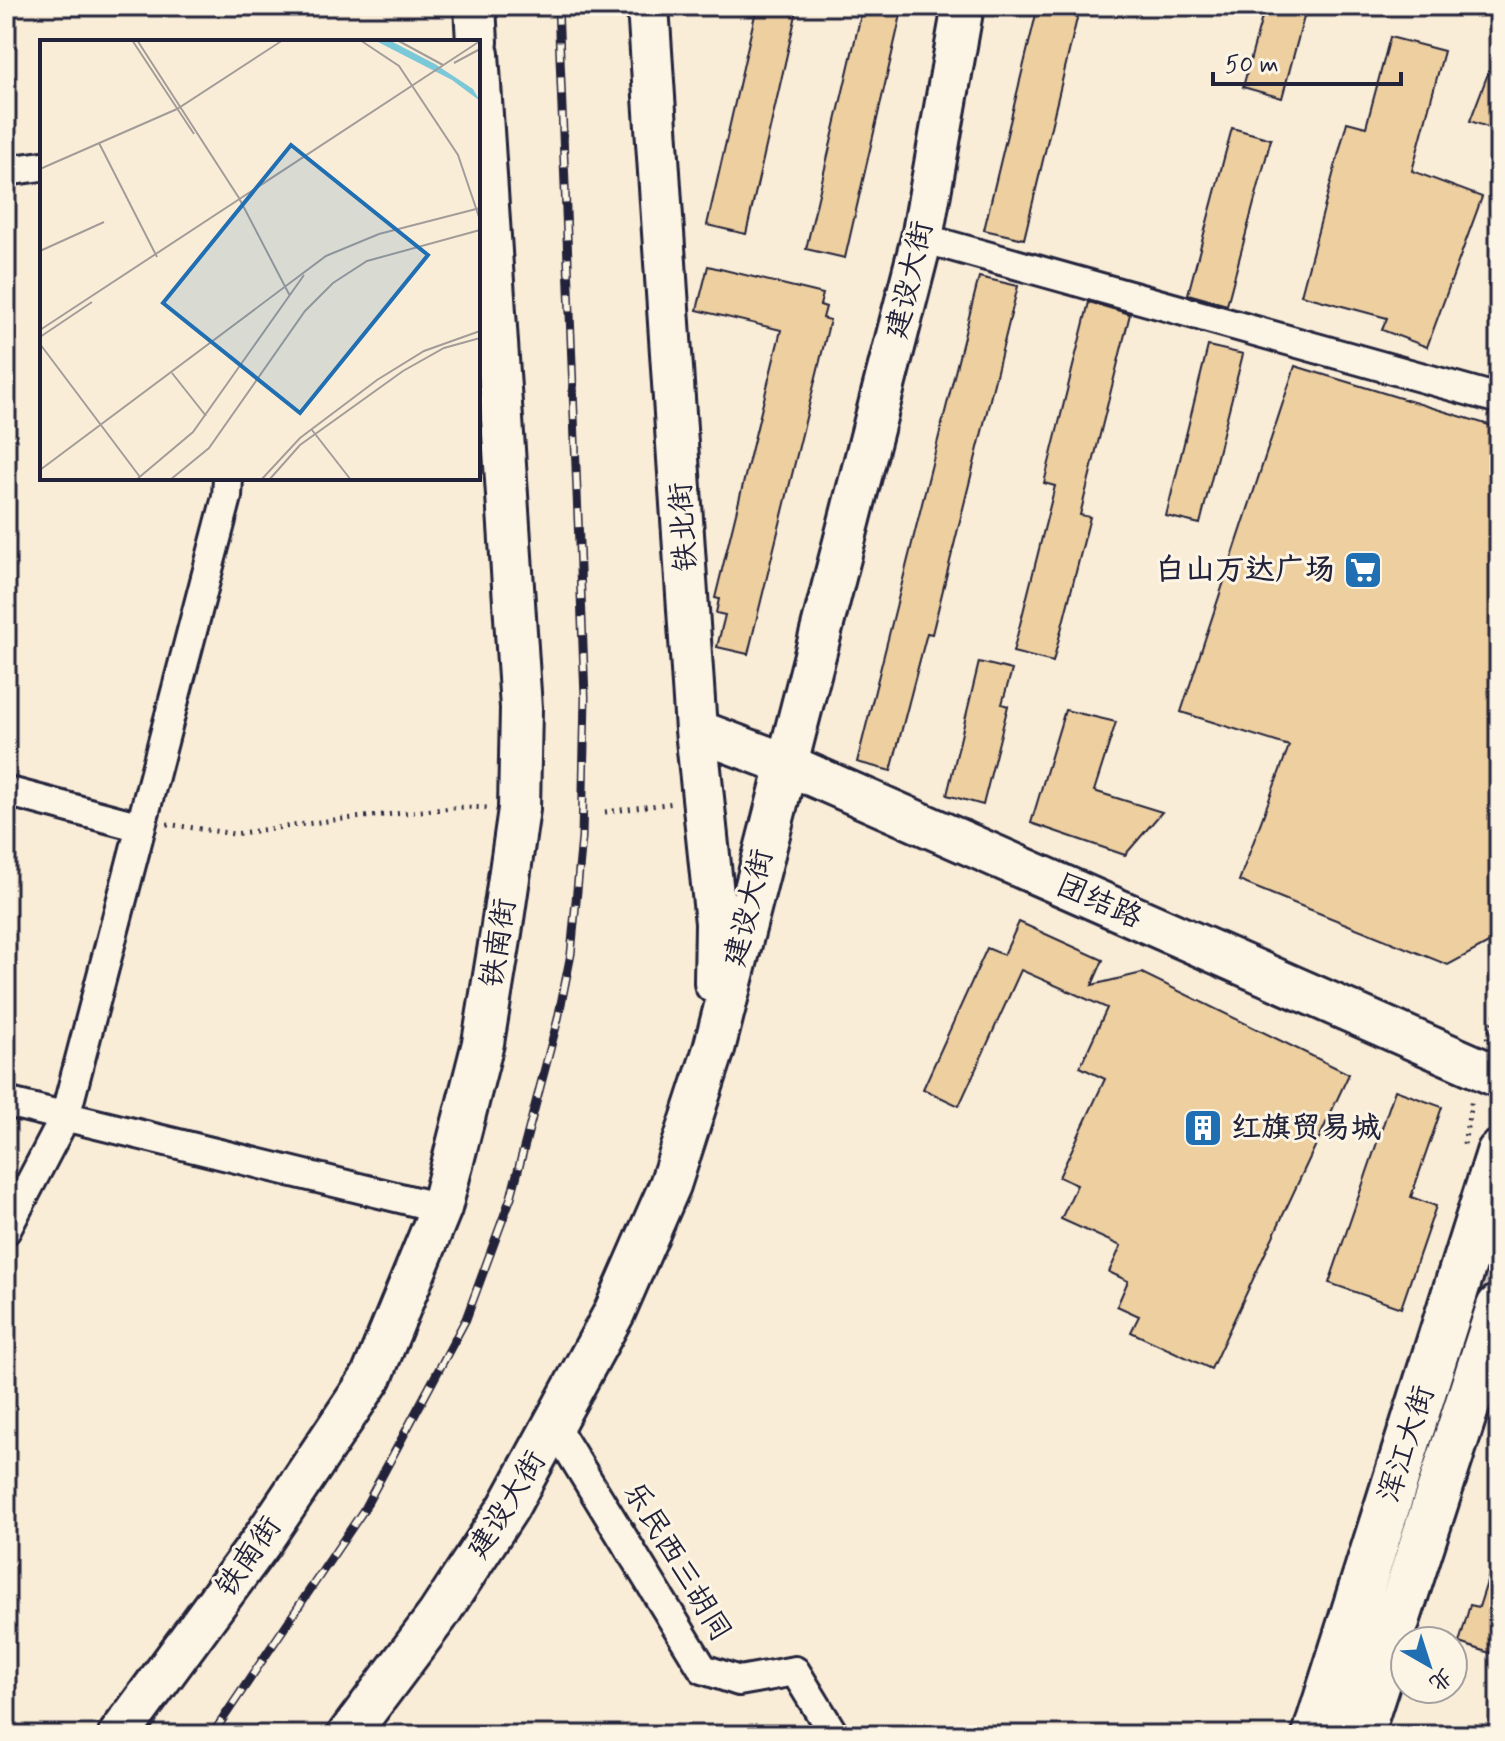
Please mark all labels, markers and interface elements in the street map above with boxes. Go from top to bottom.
scale bar [1213,36,1401,86]
inset map [40,40,480,480]
text: 50 m [1225,50,1279,81]
street label: 建设大街 [878,217,942,343]
street label: 铁北街 [661,481,707,573]
supermarket icon: 白山万达广场 [1342,549,1384,591]
place label: 白山万达广场 [1155,551,1335,590]
street label: 建设大街 [716,845,782,971]
street label: 团结路 [1050,866,1148,938]
street label: 铁南街 [473,896,525,990]
building icon: 红旗贸易城 [1182,1107,1224,1149]
place label: 红旗贸易城 [1231,1109,1381,1148]
street label: 浑江大街 [1370,1381,1444,1507]
street label: 建设大街 [459,1444,555,1566]
street label: 乐民西三胡同 [614,1475,740,1649]
street label: 铁南街 [207,1509,291,1605]
north arrow [1389,1625,1469,1705]
text: 北 [1423,1661,1458,1697]

